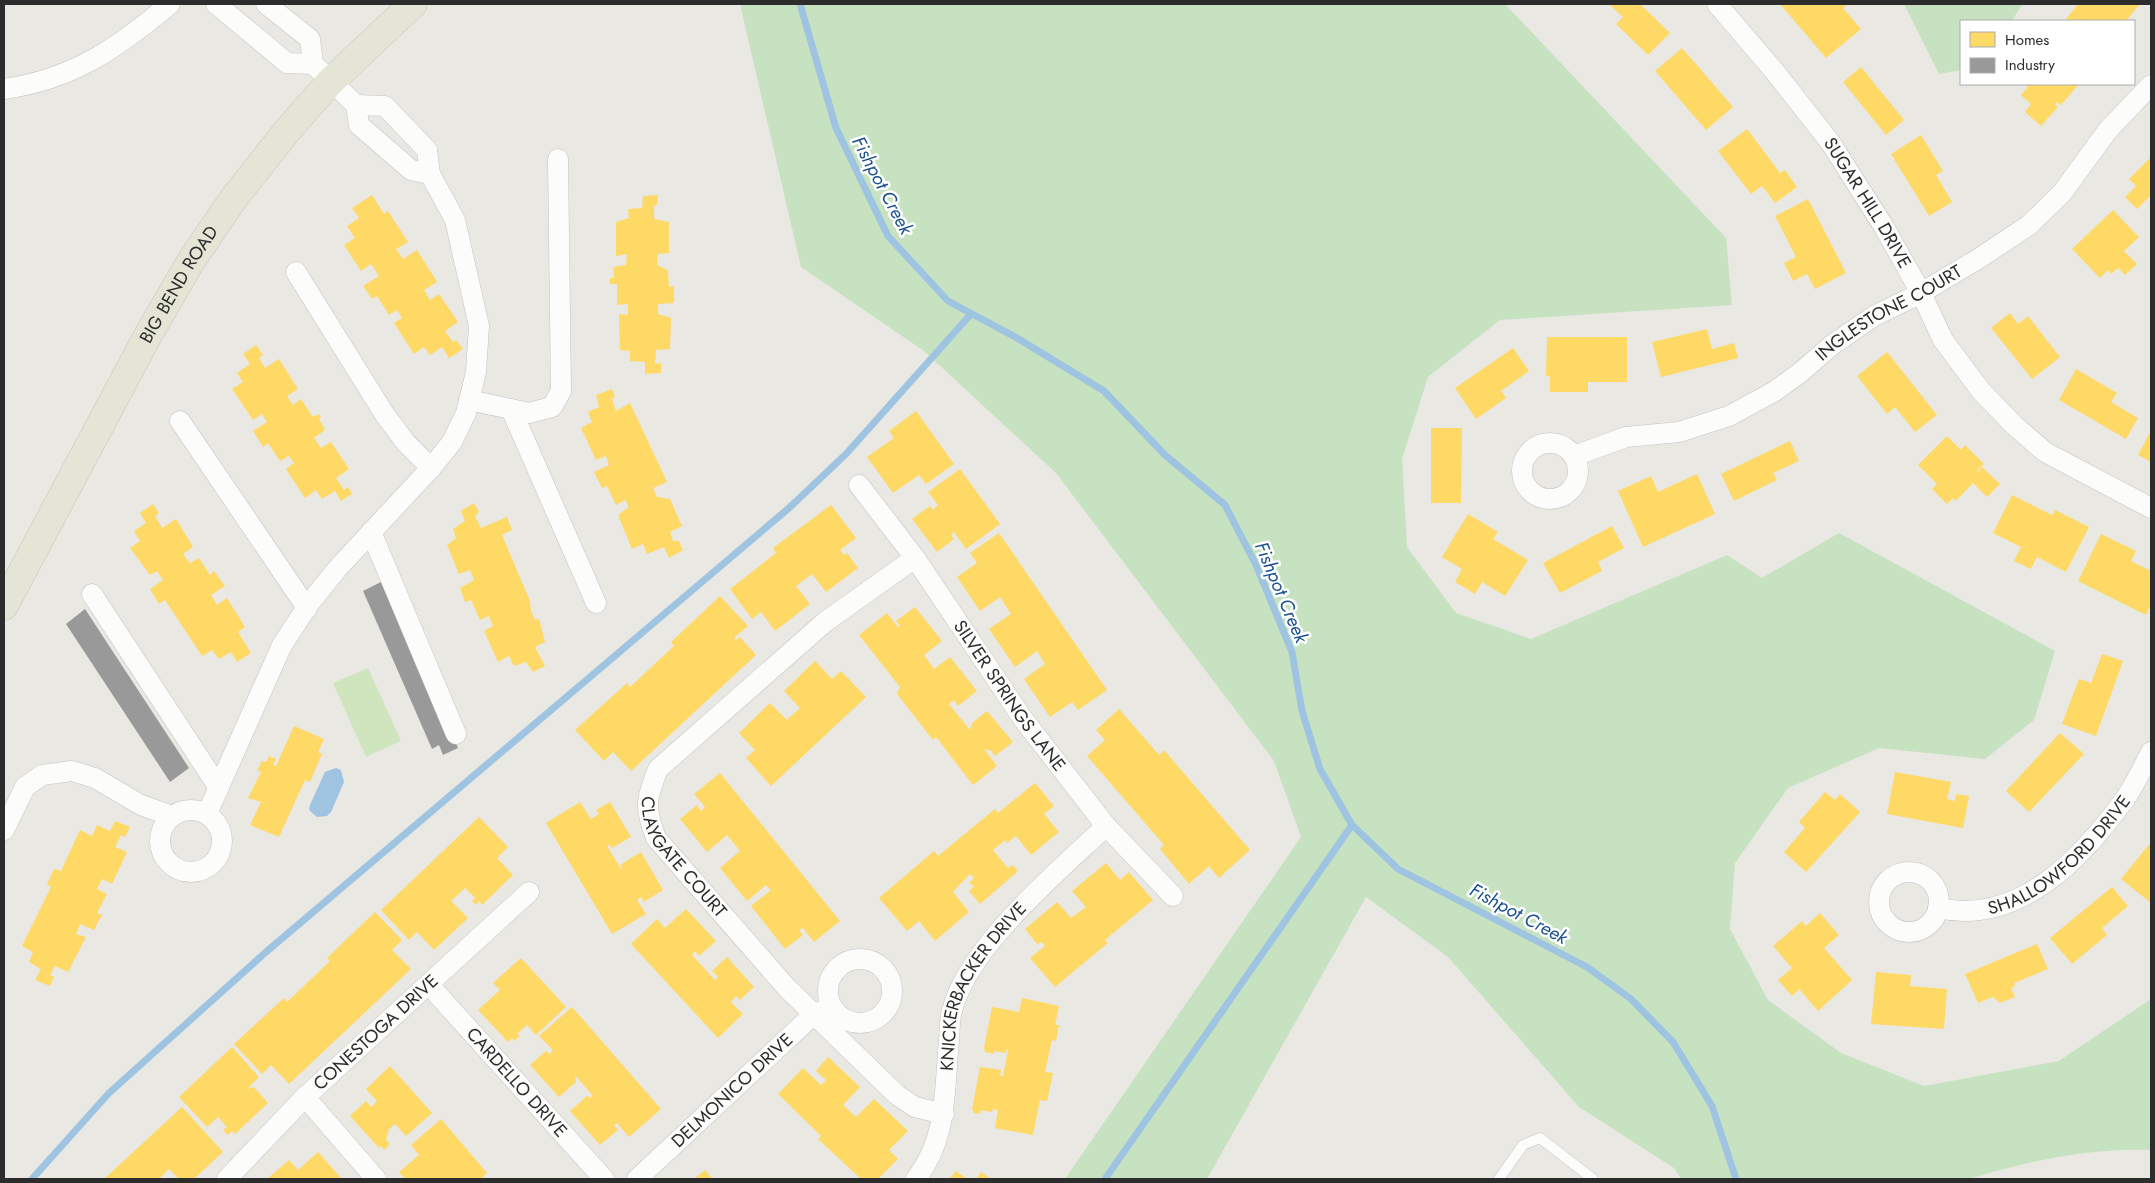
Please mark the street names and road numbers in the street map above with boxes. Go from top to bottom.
street label: SUGAR HILL DRIVE [1817,132,1918,273]
street label: BIG BEND ROAD [133,220,224,348]
street label: INGLESTONE COURT [1809,258,1967,367]
street label: SILVER SPRINGS LANE [947,615,1072,777]
street label: SHALLOWFORD DRIVE [1985,790,2137,921]
street label: CLAYGATE COURT [635,795,733,924]
street label: KNICKERBACKER DRIVE [934,896,1032,1072]
street label: CONESTOGA DRIVE [307,968,444,1096]
street label: CARDELLO DRIVE [460,1022,573,1143]
street label: DELMONICO DRIVE [665,1027,799,1154]

